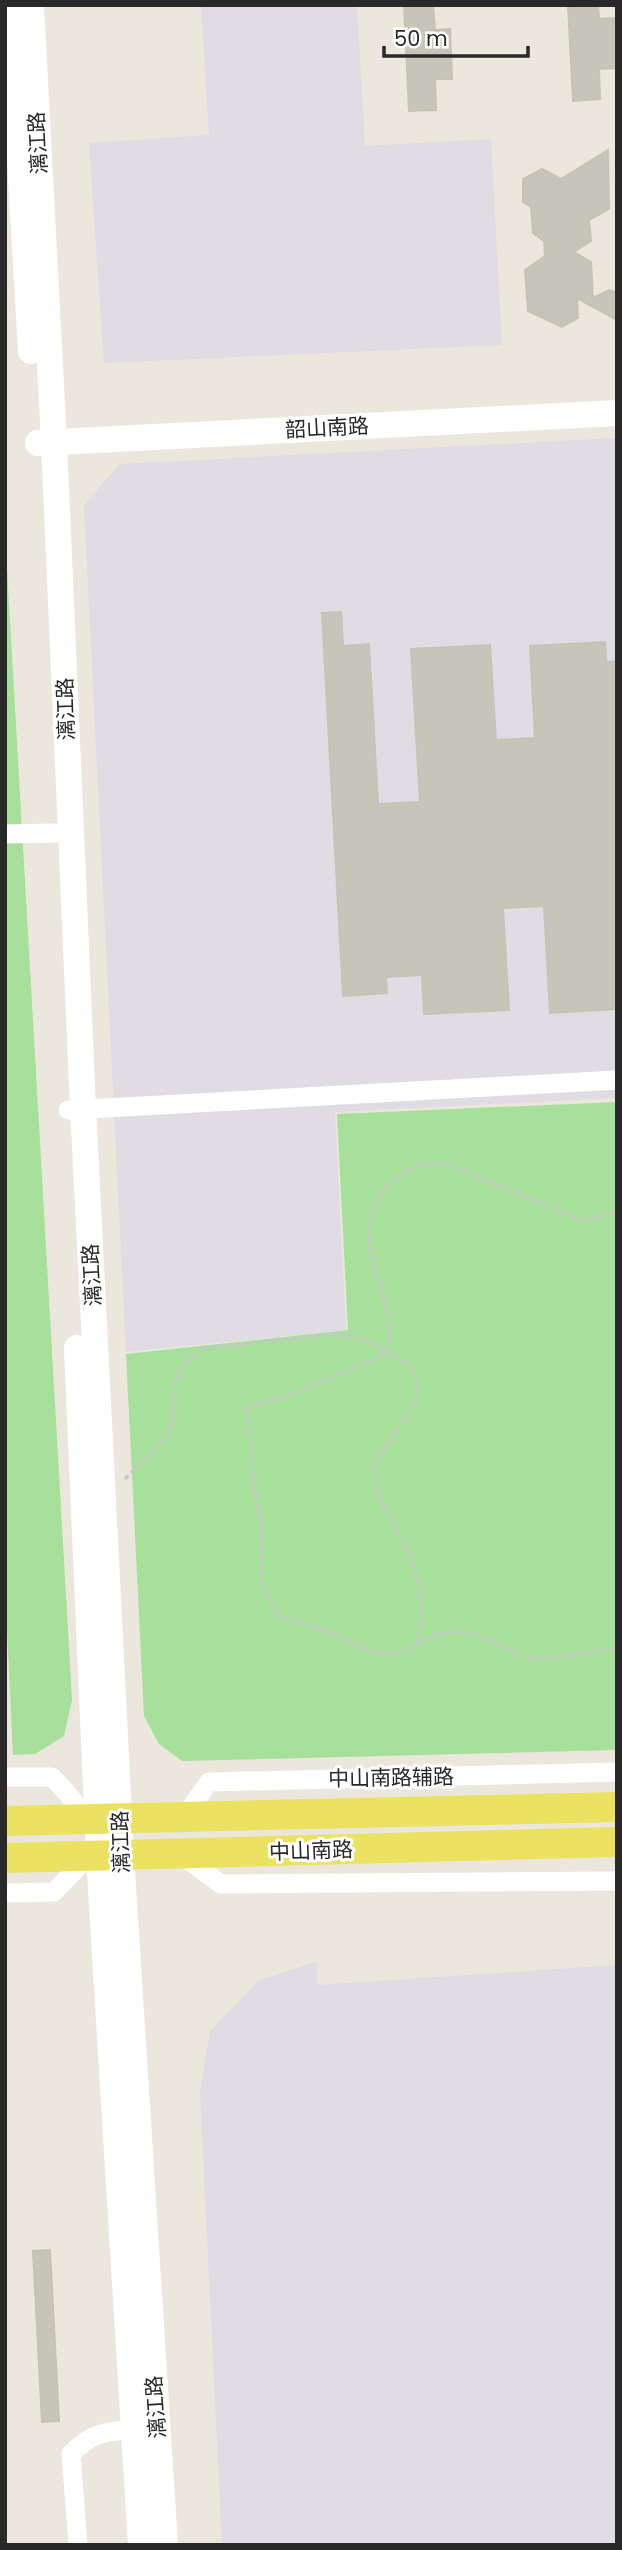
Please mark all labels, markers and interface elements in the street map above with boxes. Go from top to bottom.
scale bar [384,14,528,58]
text: 50 m [394,24,448,53]
street label: 漓江路 [21,111,54,175]
street label: 韶山南路 [284,411,370,444]
street label: 漓江路 [50,677,81,741]
street label: 漓江路 [75,1243,108,1307]
street label: 中山南路辅路 [328,1762,454,1793]
street label: 漓江路 [105,1810,136,1874]
street label: 中山南路 [269,1835,353,1866]
street label: 漓江路 [139,2375,172,2439]

